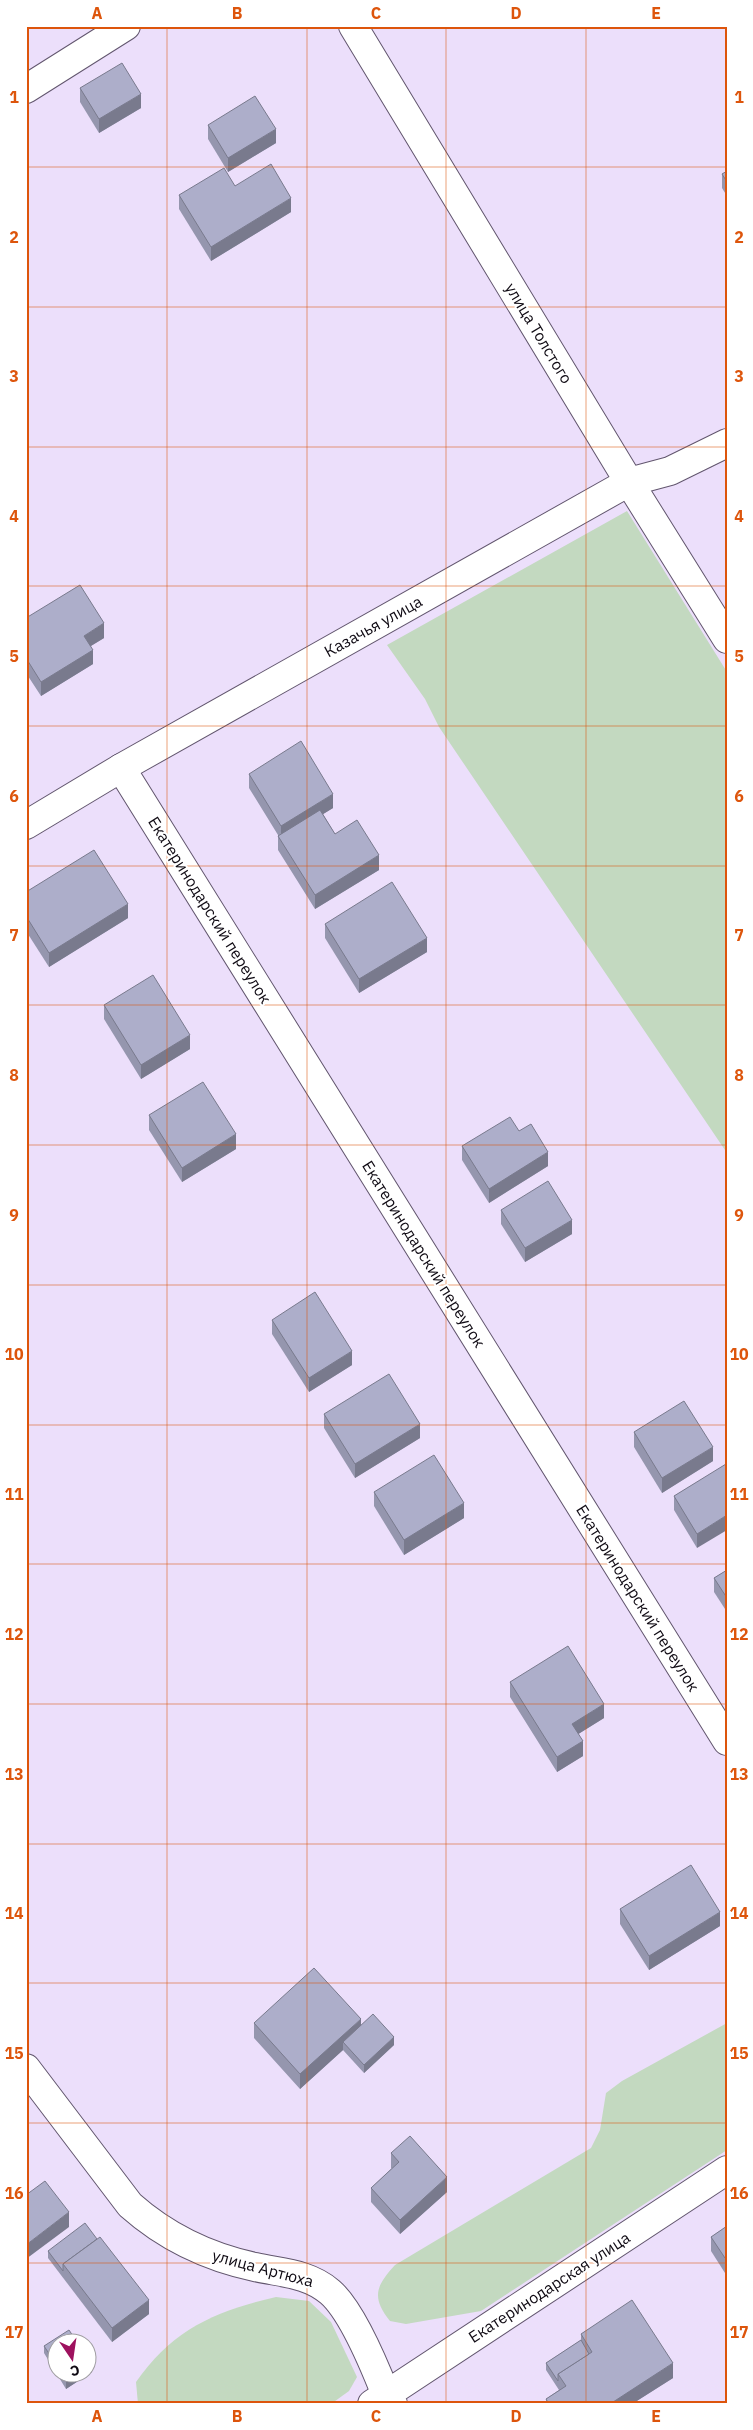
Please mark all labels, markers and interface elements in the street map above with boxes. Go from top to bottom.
text: A [92,3,103,23]
text: B [232,3,243,23]
text: C [371,3,381,23]
text: D [510,3,522,23]
text: E [651,3,661,23]
text: 1 [9,87,19,107]
text: 1 [734,87,744,107]
text: 2 [9,227,19,247]
text: 2 [734,227,744,247]
street label: улица Толстого [501,279,577,387]
text: 3 [9,366,19,386]
text: 3 [734,366,744,386]
text: 4 [9,506,19,526]
text: 4 [734,506,744,526]
street label: Казачья улица [321,591,426,661]
text: 5 [9,646,19,666]
text: 5 [734,646,744,666]
text: 6 [9,786,19,806]
text: 6 [734,786,744,806]
street label: Екатеринодарский переулок [144,813,276,1007]
text: 7 [9,925,19,945]
text: 7 [734,925,744,945]
text: 8 [9,1065,19,1085]
text: 8 [734,1065,744,1085]
street label: Екатеринодарский переулок [358,1157,490,1351]
text: 9 [9,1205,19,1225]
text: 9 [734,1205,744,1225]
text: 10 [4,1344,24,1364]
text: 10 [729,1344,749,1364]
text: 11 [4,1484,24,1504]
text: 11 [729,1484,749,1504]
street label: Екатеринодарский переулок [572,1501,704,1695]
text: 12 [4,1624,24,1644]
text: 12 [729,1624,749,1644]
text: 13 [4,1764,24,1784]
text: 13 [729,1764,749,1784]
text: 14 [4,1903,24,1923]
text: 14 [729,1903,749,1923]
text: 15 [4,2043,24,2063]
text: 15 [729,2043,749,2063]
text: 16 [4,2183,24,2203]
text: 16 [729,2183,749,2203]
street label: Екатеринодарская улица [464,2227,634,2347]
street label: улица Артюха [210,2245,316,2291]
text: 17 [4,2322,24,2342]
text: 17 [729,2322,749,2342]
north arrow [48,2332,98,2382]
text: С [68,2361,81,2380]
text: A [92,2406,103,2426]
text: B [232,2406,243,2426]
text: C [371,2406,381,2426]
text: D [510,2406,522,2426]
text: E [651,2406,661,2426]

